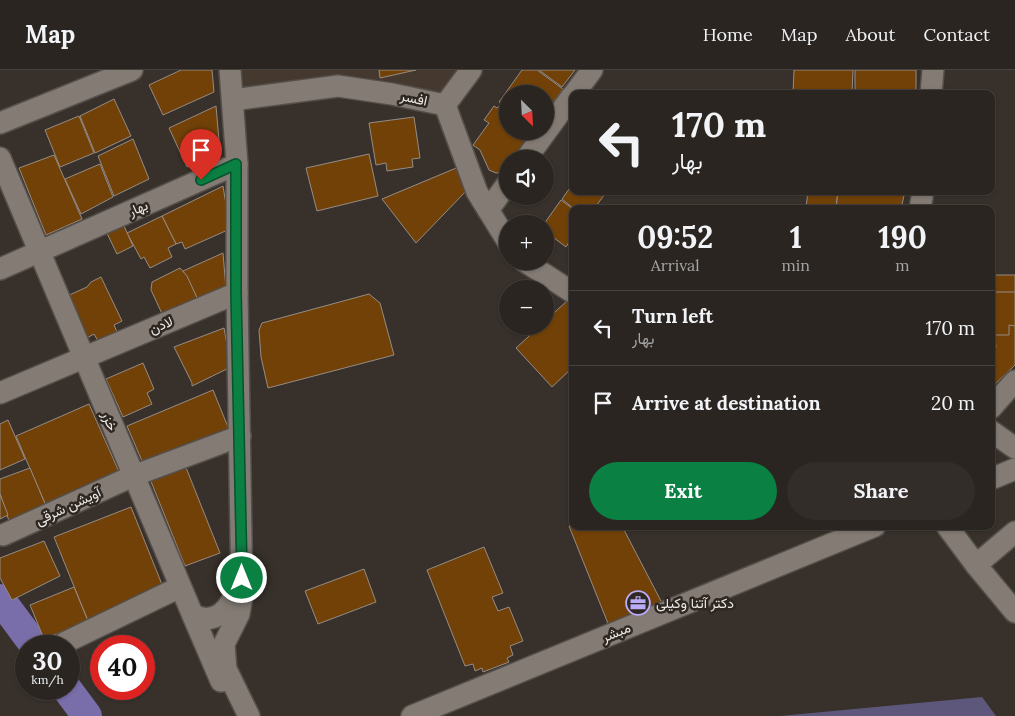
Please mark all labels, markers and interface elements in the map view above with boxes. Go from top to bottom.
text: Map [25,19,75,50]
text: Home [703,23,753,46]
text: Map [781,23,817,46]
text: About [845,23,895,46]
text: Contact [923,23,990,46]
north arrow [499,85,554,140]
map controls [499,85,554,335]
street label: افسر [398,86,429,110]
text: 170 m [672,102,766,147]
icon: left [589,110,654,175]
pin [180,129,222,180]
icon: arrive [187,136,215,164]
text: بهار [672,147,703,175]
button: sound [499,150,554,205]
street label: بهار [124,196,151,221]
button: + [499,215,554,270]
text: 09:52 [637,218,713,256]
text: 1 [790,218,802,256]
text: 190 [878,218,927,256]
text: Arrival [651,255,700,275]
text: min [782,255,810,275]
text: m [895,255,910,275]
button: − [499,280,554,335]
text: Turn left [632,304,713,328]
street label: لادن [146,312,176,338]
icon: left [589,314,617,342]
text: 170 m [926,316,975,340]
text: بهار [632,328,654,348]
icon: arrive [589,389,617,417]
text: Arrive at destination [632,391,821,415]
text: 20 m [931,391,975,415]
street label: خزر [98,408,122,433]
button: Exit [589,462,777,520]
button: Share [787,462,975,520]
street label: آویشن شرقی [32,482,105,529]
position arrow [215,551,267,603]
office icon: دکتر آتنا وکیلی [625,590,651,616]
place label: دکتر آتنا وکیلی [656,594,734,612]
street label: مبشر [598,618,633,646]
speed limit sign: 40 [90,635,155,700]
text: 30 [33,645,62,677]
text: km/h [31,672,64,687]

